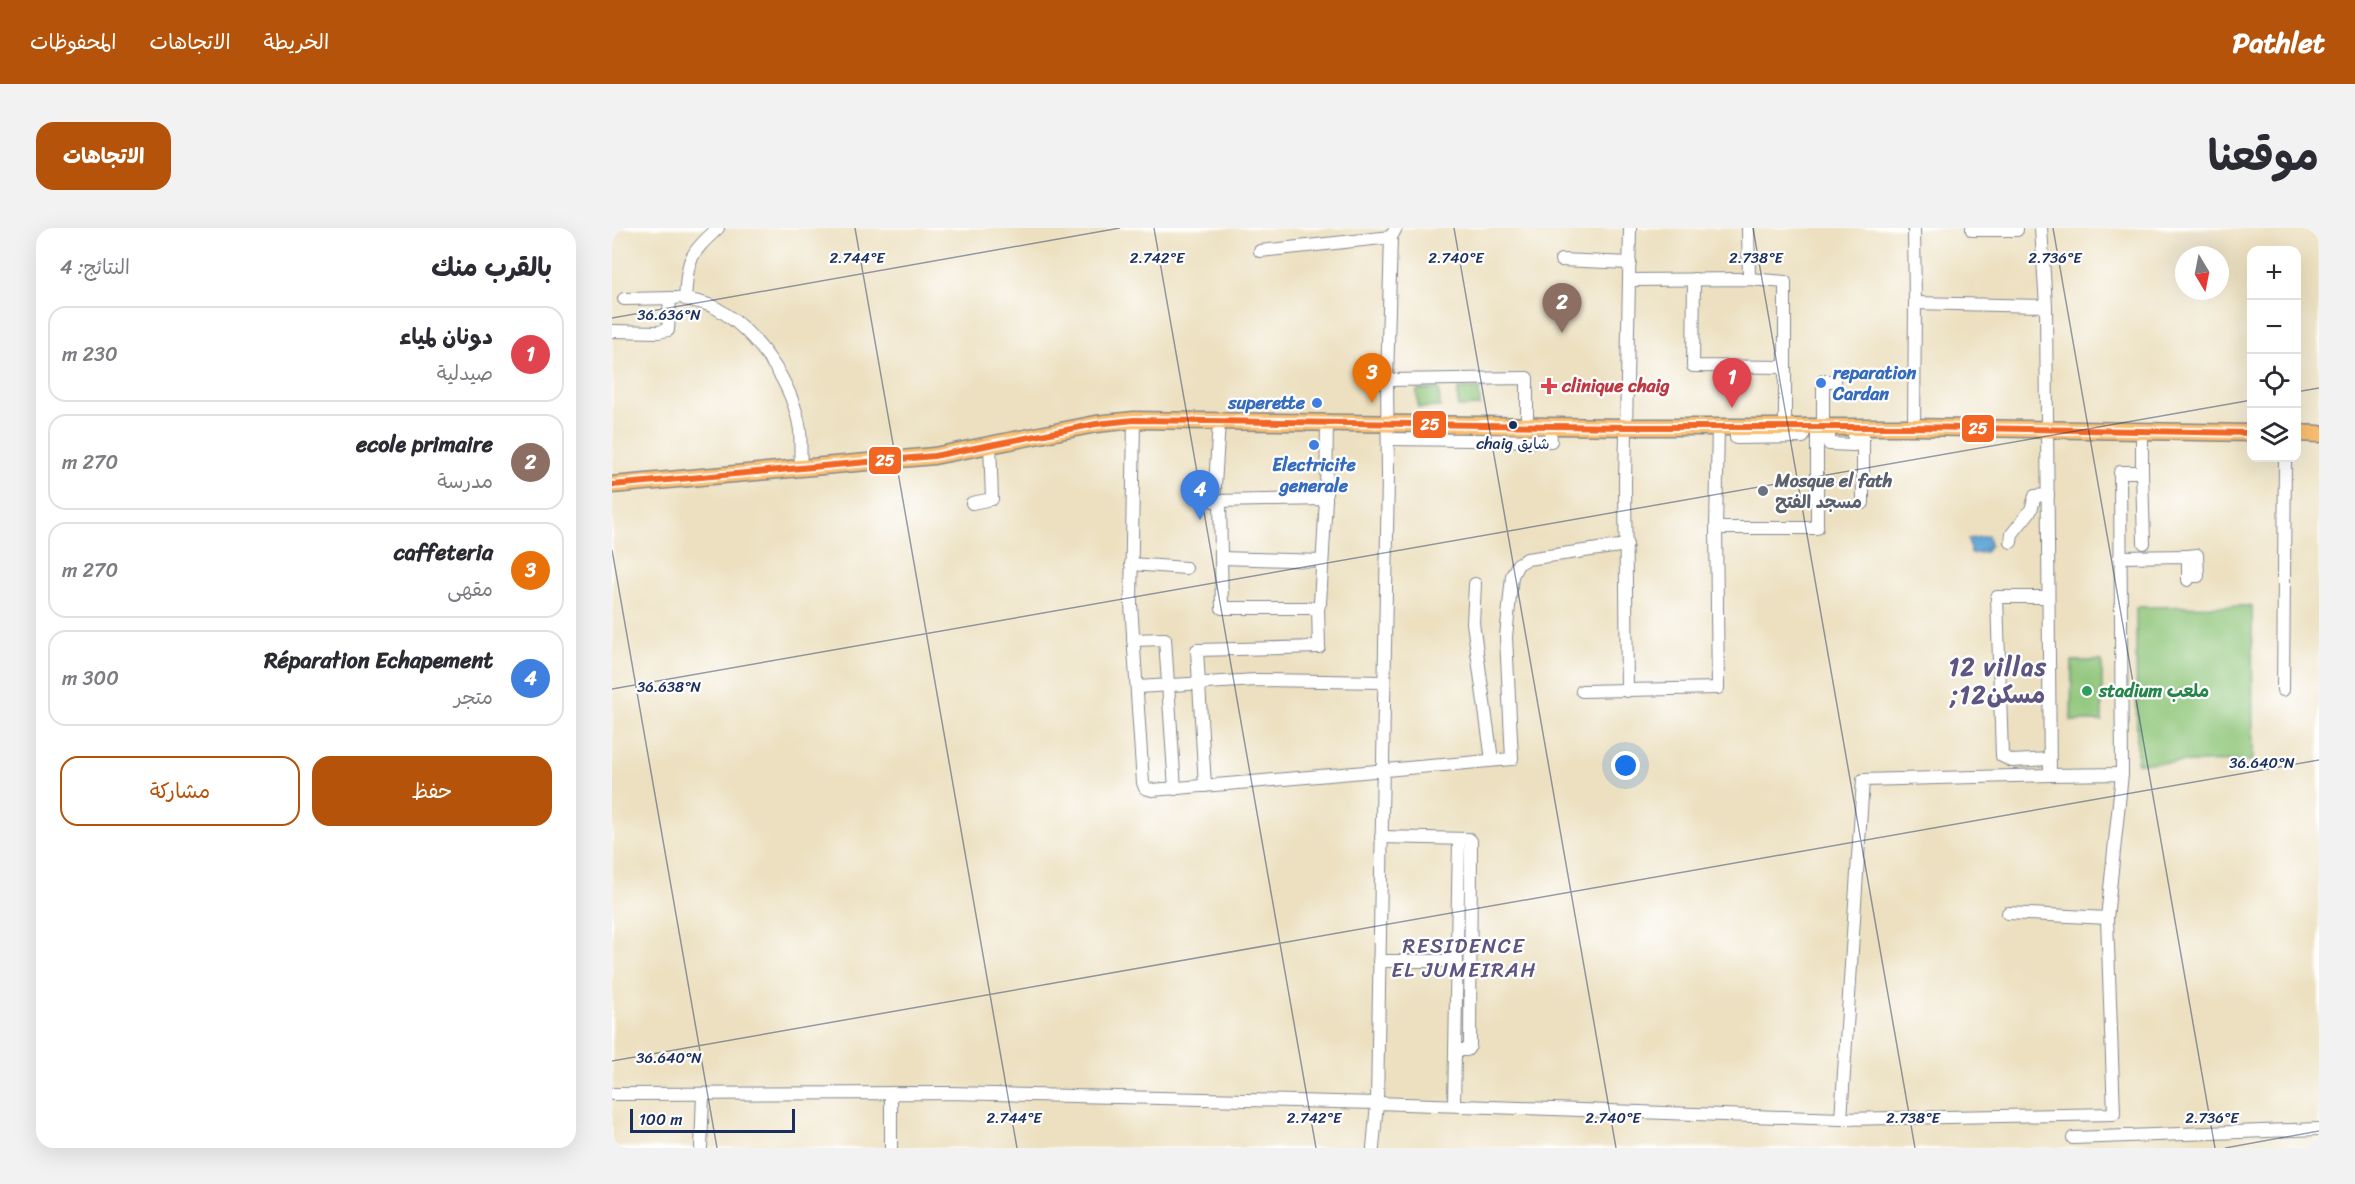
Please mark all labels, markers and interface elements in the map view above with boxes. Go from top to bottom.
text: Pathlet [2232,18,2325,67]
text: المحفوظات [30,23,116,61]
text: الاتجاهات [149,23,231,61]
text: الخريطة [264,23,329,61]
text: موقعنا [2208,119,2319,193]
button: الاتجاهات [36,122,171,190]
text: بالقرب منك [431,244,552,290]
text: 2.744°E [829,245,886,271]
text: 2.742°E [1130,245,1186,271]
text: 2.740°E [1428,245,1485,271]
text: 2.738°E [1729,245,1785,271]
text: 2.736°E [2028,245,2083,271]
north arrow [2175,246,2229,300]
map controls [2247,246,2301,462]
button: + [2247,246,2301,300]
text: النتائج: 4 [60,250,130,285]
pin: 2 [1542,284,1582,333]
button: − [2247,300,2301,354]
text: 36.636°N [637,302,701,328]
text: دونان لمياء [399,317,493,356]
text: 230 m [62,337,118,372]
text: 1 [526,337,535,372]
pin: 3 [1352,354,1392,403]
button: locate [2247,354,2301,408]
text: صيدلية [437,356,493,391]
place label: reparation Cardan [1832,357,1917,410]
pin: 1 [1712,358,1752,408]
place label: clinique chaig [1561,370,1670,402]
marker: reparation Cardan [1814,376,1828,390]
marker: clinique chaig [1540,377,1558,395]
place label: superette [1227,387,1306,419]
marker: superette [1310,396,1324,410]
button: layers [2247,408,2301,462]
line badge: 25 [1412,410,1447,439]
text: 25 [1419,410,1440,439]
line badge: 25 [1961,414,1995,443]
text: 25 [1967,414,1988,443]
marker: chaig شايق [1507,419,1519,431]
text: ecole primaire [356,425,493,464]
place label: chaig شايق [1476,429,1550,458]
marker: Electricite generale [1307,438,1321,452]
text: 270 m [62,445,118,480]
text: 2 [525,445,536,480]
line badge: 25 [868,446,902,475]
text: 25 [874,446,895,475]
place label: Electricite generale [1272,449,1356,502]
text: مدرسة [437,464,493,499]
place label: Mosque el fath مسجد الفتح [1774,465,1893,518]
pin: 4 [1180,470,1220,520]
marker: Mosque el fath مسجد الفتح [1756,484,1770,498]
text: caffeteria [394,533,493,572]
text: 270 m [62,553,118,588]
text: 3 [525,553,536,588]
text: مقهى [447,572,493,607]
text: Réparation Echapement [264,641,493,680]
district label: 12 villas ;12مسكن [1949,646,2047,716]
text: 300 m [62,661,119,696]
text: 4 [524,661,537,696]
text: 36.638°N [637,674,702,700]
place label: stadium ملعب [2098,675,2209,707]
text: متجر [454,680,493,715]
marker: stadium ملعب [2080,684,2094,698]
text: 36.640°N [2229,750,2295,776]
your location [1611,751,1640,780]
button: مشاركة [60,756,300,826]
button: حفظ [312,756,552,826]
district label: RESIDENCE EL JUMEIRAH [1391,927,1537,989]
text: 36.640°N [636,1045,702,1071]
text: 100 m [639,1105,683,1134]
text: 2.744°E [986,1105,1043,1131]
text: 2.742°E [1287,1105,1343,1131]
text: 2.740°E [1585,1105,1642,1131]
text: 2.738°E [1886,1105,1942,1131]
text: 2.736°E [2185,1105,2240,1131]
scale bar [630,1106,795,1134]

